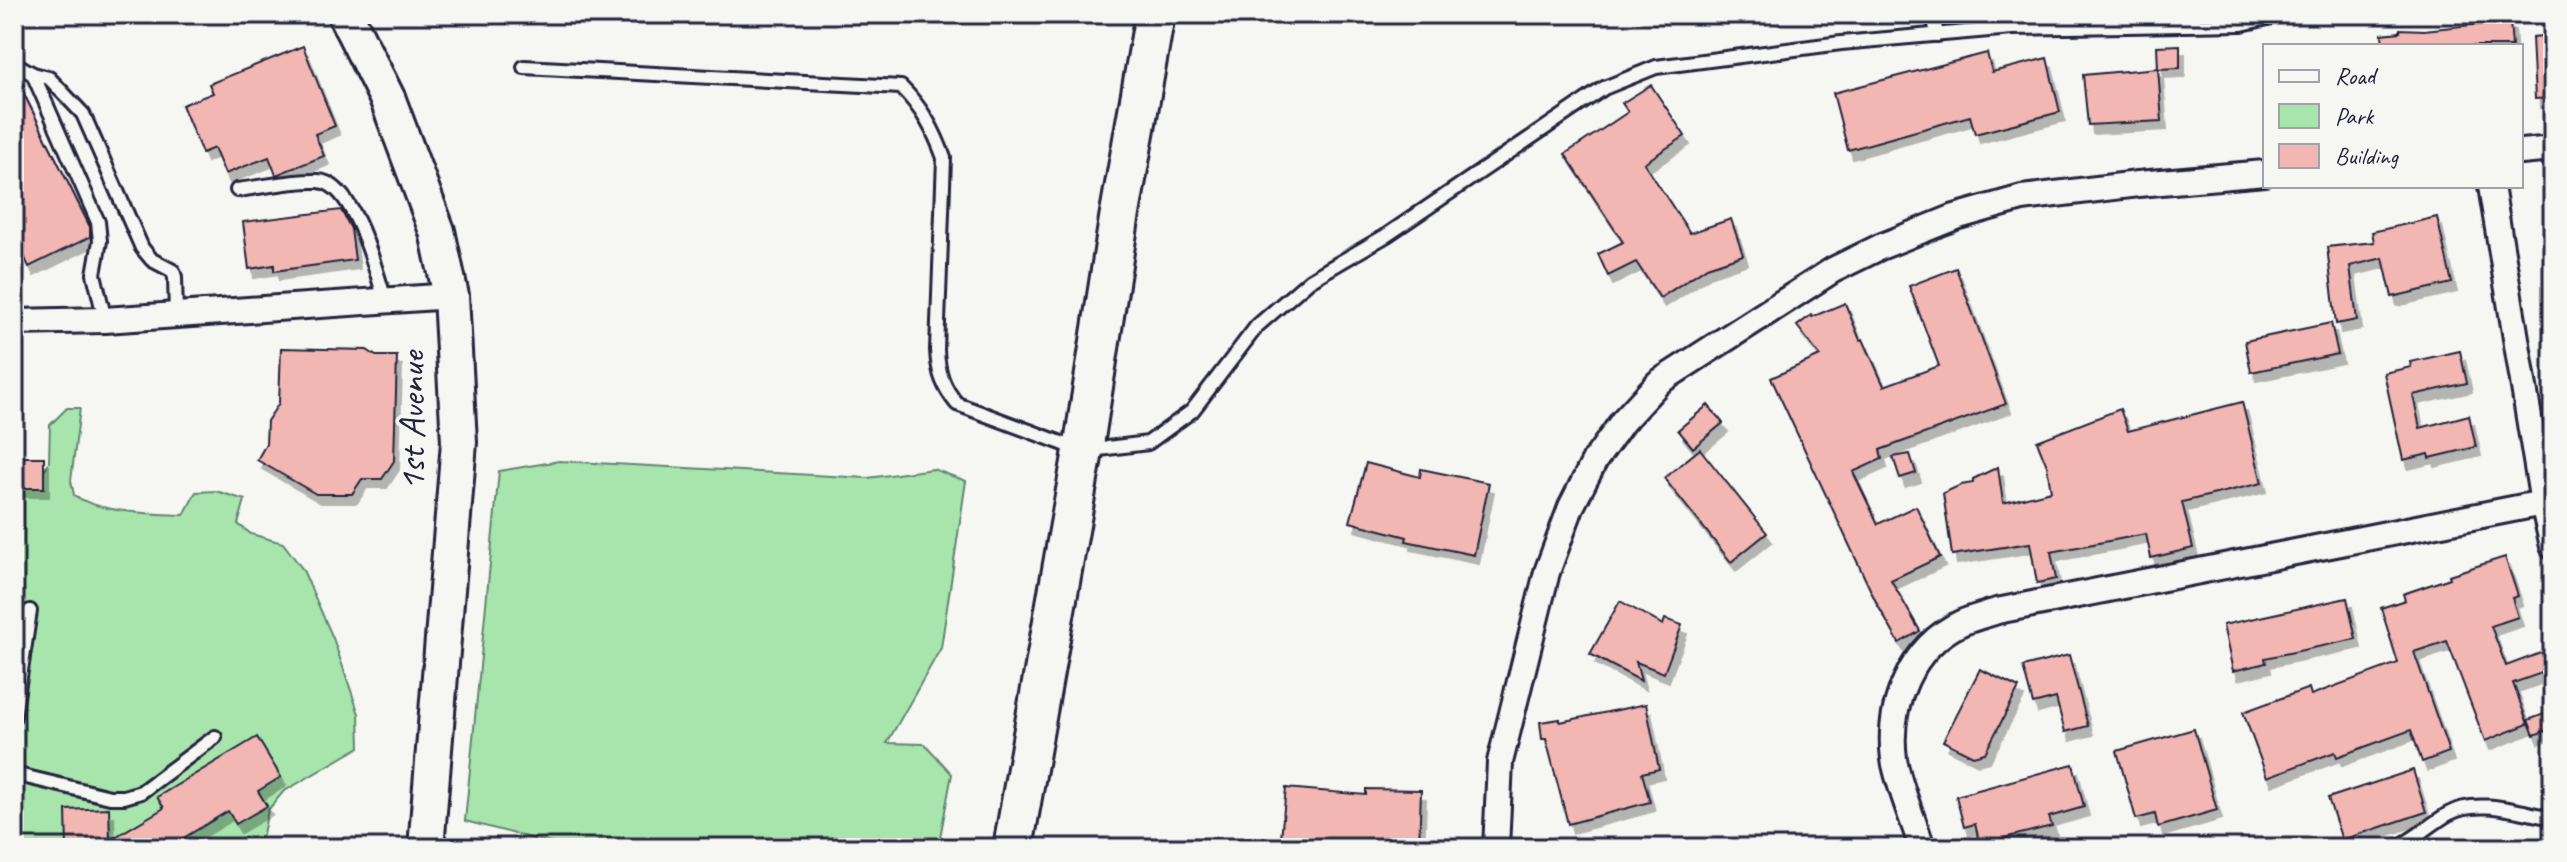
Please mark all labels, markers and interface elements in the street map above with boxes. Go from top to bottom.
legend [2263,44,2523,188]
text: Road [2335,61,2379,91]
text: Park [2335,101,2375,131]
text: Building [2335,141,2400,171]
street label: 1st Avenue [388,349,435,491]

